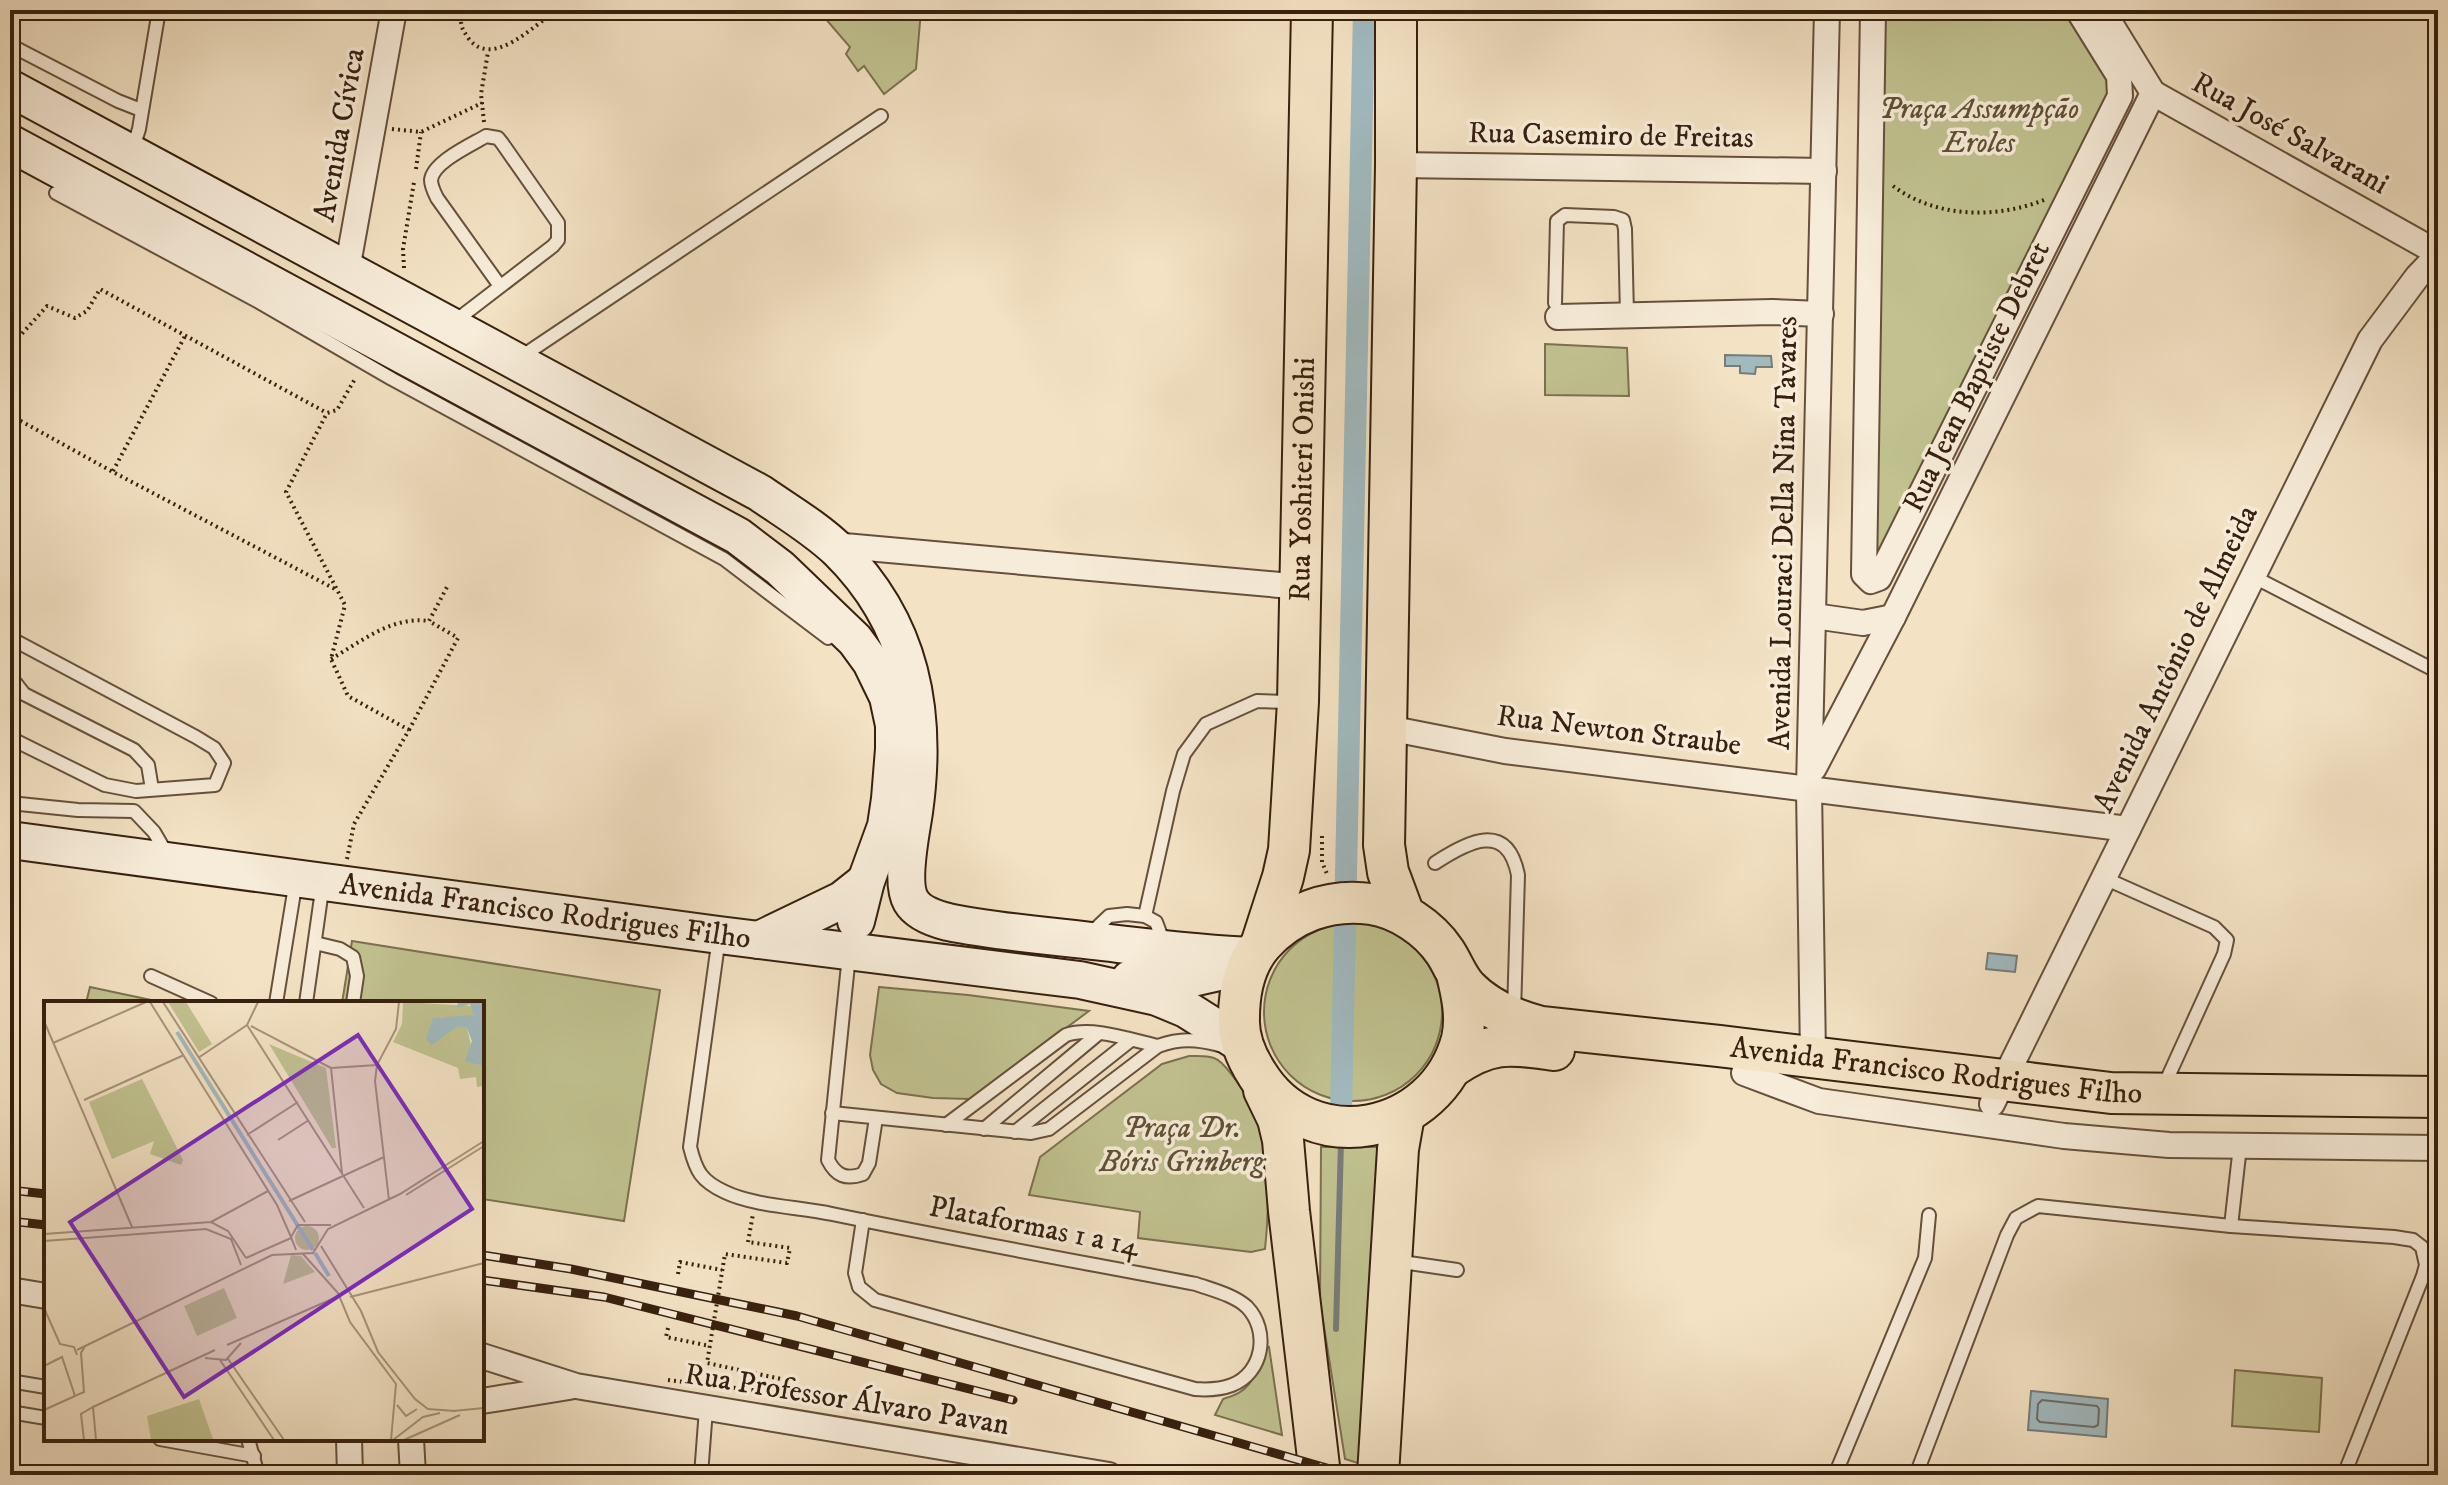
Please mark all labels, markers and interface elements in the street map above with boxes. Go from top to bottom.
street label: Avenida Cívica [307,45,374,225]
street label: Rua José Salvarani [2185,65,2395,203]
park label: Praça Assumpção Eroles [1879,91,2079,162]
street label: Rua Casemiro de Freitas [1468,115,1754,157]
street label: Rua Jean Baptiste Debret [1895,236,2059,518]
street label: Avenida Louraci Della Nina Tavares [1762,316,1806,750]
street label: Rua Yoshiteri Onishi [1282,357,1323,602]
street label: Avenida Antônio de Almeida [2085,499,2267,819]
street label: Rua Newton Straube [1495,698,1743,764]
street label: Avenida Francisco Rodrigues Filho [337,866,753,957]
inset map [44,1001,484,1441]
street label: Avenida Francisco Rodrigues Filho [1728,1029,2142,1112]
park label: Praça Dr. Bóris Grinberg [1099,1110,1267,1181]
street label: Plataformas 1 a 14 [926,1189,1143,1266]
street label: Rua Professor Álvaro Pavan [682,1354,1013,1444]

